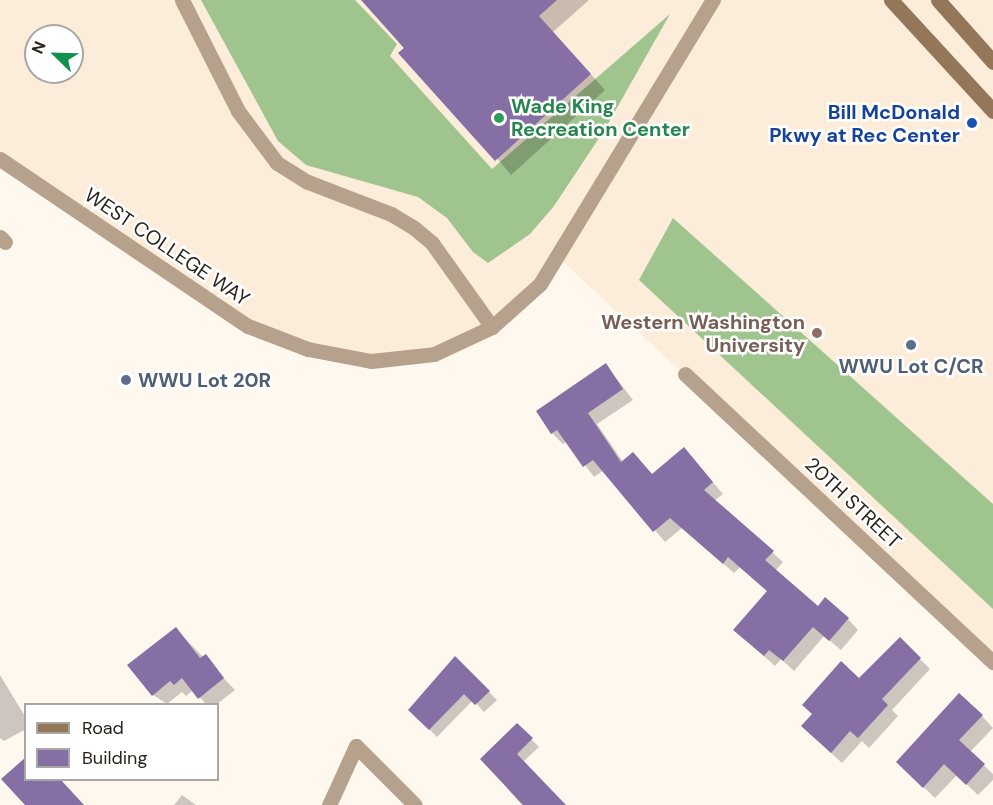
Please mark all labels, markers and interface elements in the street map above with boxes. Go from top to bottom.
north arrow [24,24,84,84]
text: N [27,38,51,57]
place label: Wade King Recreation Center [511,94,690,141]
place label: Bill McDonald Pkwy at Rec Center [769,100,960,147]
marker: Wade King Recreation Center [492,111,506,125]
marker: Bill McDonald Pkwy at Rec Center [965,116,979,130]
street label: WEST COLLEGE WAY [80,183,254,311]
place label: Western Washington University [601,310,805,357]
marker: Western Washington University [810,326,824,340]
marker: WWU Lot C/CR [904,338,918,352]
place label: WWU Lot C/CR [838,354,984,378]
place label: WWU Lot 20R [138,368,271,392]
marker: WWU Lot 20R [119,373,133,387]
street label: 20TH STREET [800,452,906,554]
legend [24,703,219,781]
text: Road [82,716,124,740]
text: Building [82,746,147,770]

